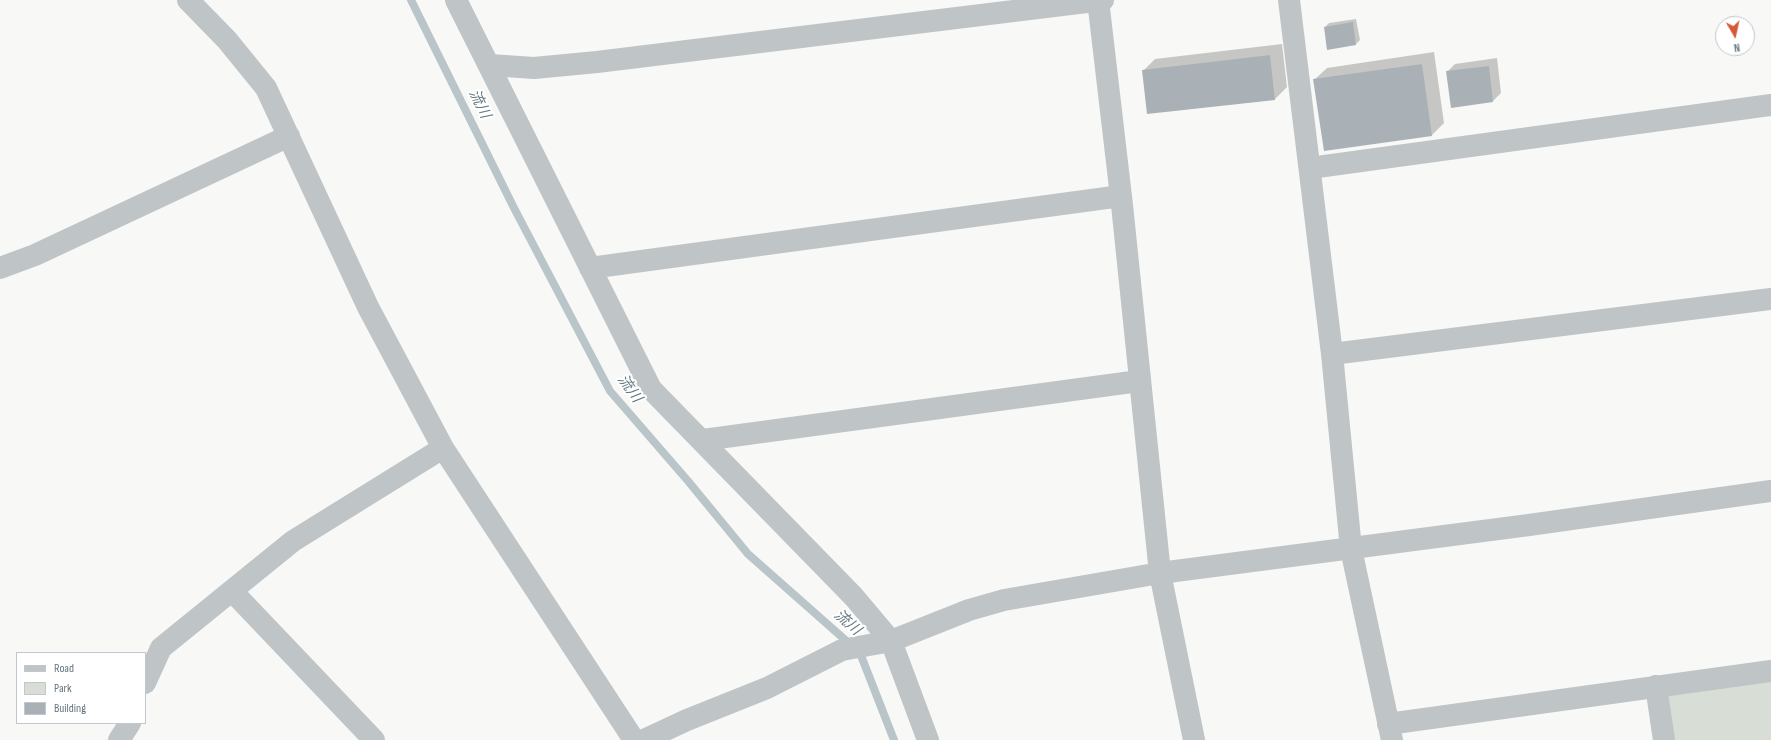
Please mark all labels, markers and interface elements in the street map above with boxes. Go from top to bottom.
north arrow [1715,16,1755,56]
text: N [1733,40,1741,54]
water label: 流川 [464,87,494,121]
water label: 流川 [613,372,645,406]
water label: 流川 [830,606,864,640]
legend [16,652,146,724]
text: Road [54,661,74,676]
text: Park [54,681,72,696]
text: Building [54,701,86,716]

